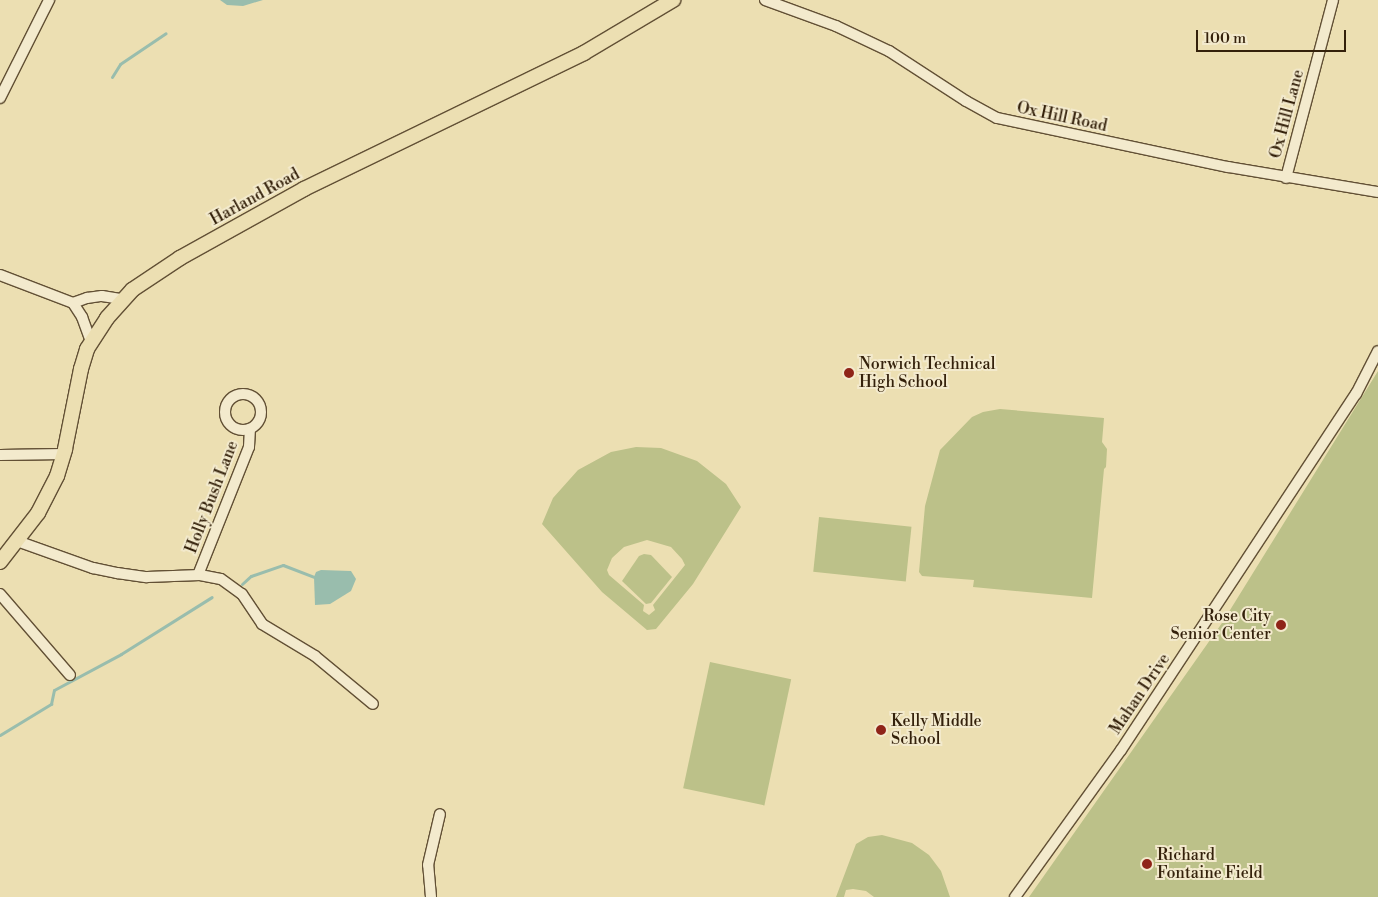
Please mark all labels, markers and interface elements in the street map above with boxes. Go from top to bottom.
scale bar [1198,20,1348,52]
text: 100 m [1204,29,1246,48]
street label: Ox Hill Lane [1266,68,1308,160]
street label: Ox Hill Road [1015,98,1109,136]
street label: Harland Road [207,165,303,229]
place label: Norwich Technical High School [859,354,995,392]
marker: Norwich Technical High School [843,367,855,379]
street label: Holly Bush Lane [182,438,242,556]
place label: Rose City Senior Center [1171,606,1271,644]
marker: Rose City Senior Center [1275,619,1287,631]
street label: Mahan Drive [1106,650,1174,738]
place label: Kelly Middle School [891,711,982,749]
marker: Kelly Middle School [875,724,887,736]
place label: Richard Fontaine Field [1157,845,1263,883]
marker: Richard Fontaine Field [1141,858,1153,870]

